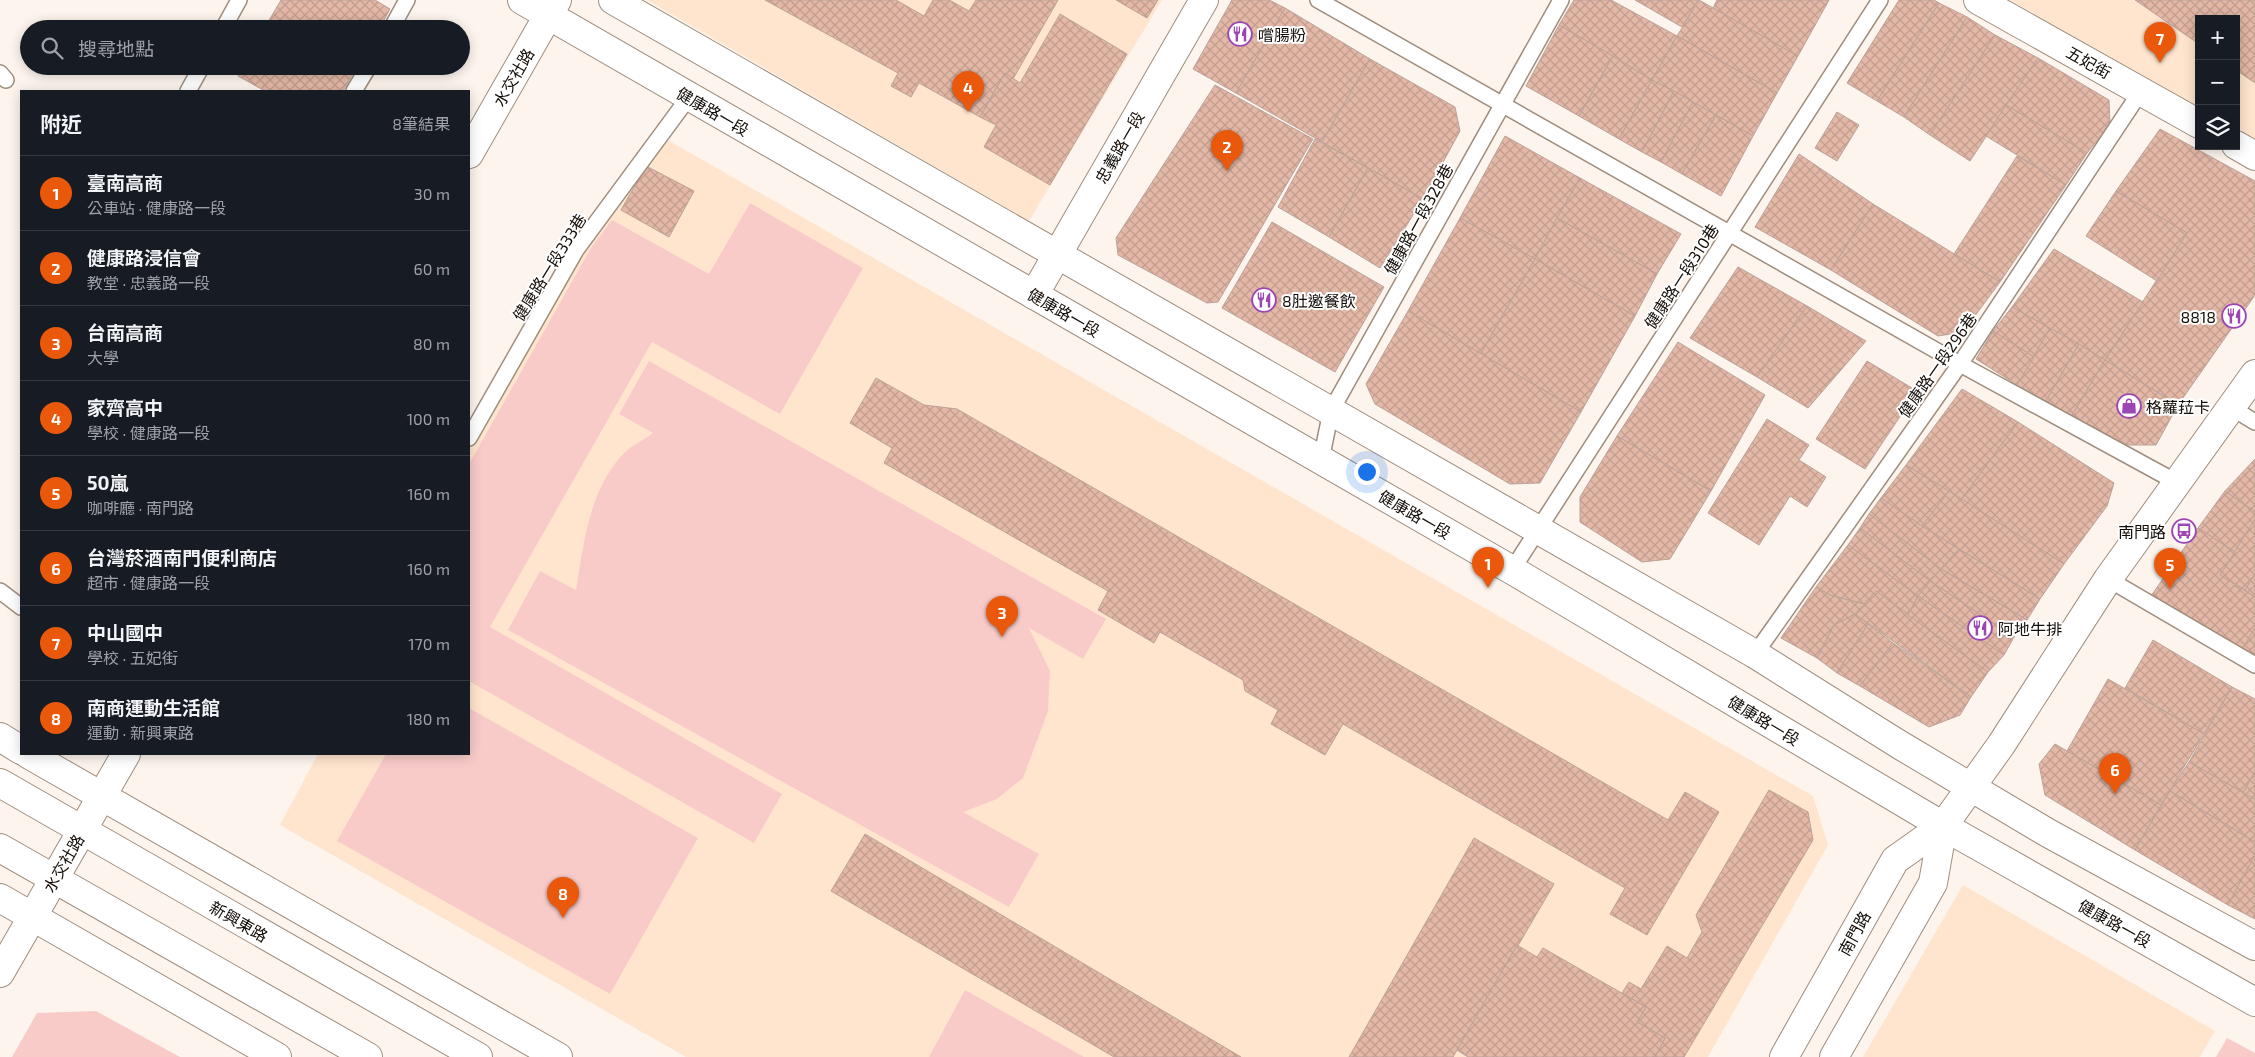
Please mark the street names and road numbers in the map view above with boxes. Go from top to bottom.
street label: 五妃街 [2063,42,2115,82]
street label: 水交社路 [489,45,537,109]
street label: 健康路一段 [674,83,752,139]
street label: 忠義路一段 [1091,108,1147,186]
street label: 健康路一段328巷 [1380,160,1456,278]
street label: 健康路一段333巷 [508,210,590,324]
street label: 健康路一段310巷 [1640,220,1722,332]
street label: 健康路一段 [1025,284,1103,340]
street label: 健康路一段296巷 [1894,309,1980,421]
street label: 健康路一段 [1376,486,1454,542]
street label: 健康路一段 [1725,691,1803,749]
street label: 水交社路 [39,831,87,895]
street label: 健康路一段 [2075,895,2155,951]
street label: 新興東路 [207,897,271,945]
street label: 南門路 [1834,907,1874,959]

